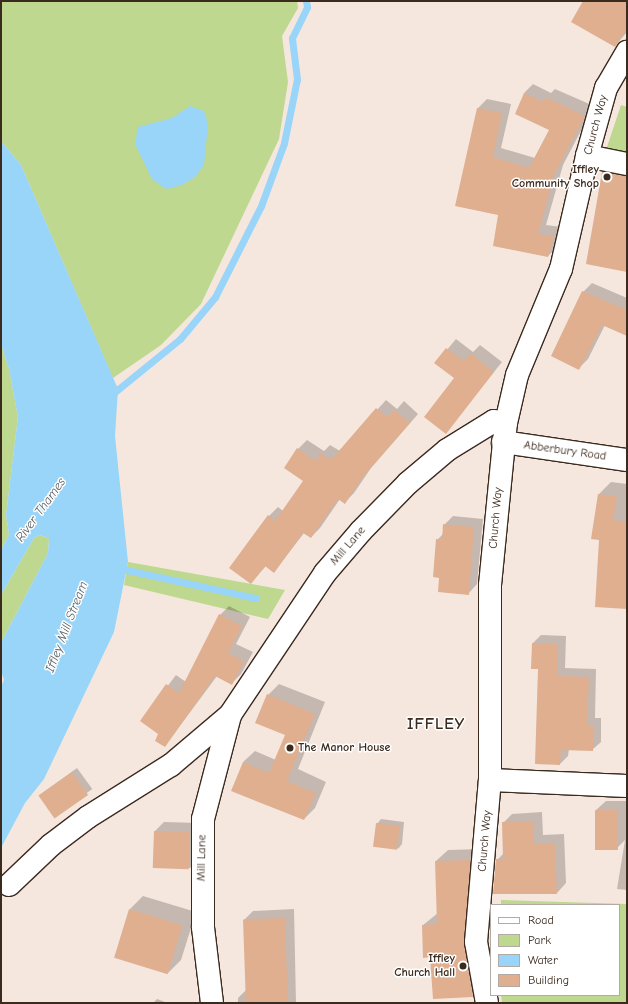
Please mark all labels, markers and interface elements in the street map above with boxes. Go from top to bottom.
street label: Church Way [581,93,611,157]
place label: Iffley Community Shop [512,163,599,191]
marker: Iffley Community Shop [602,172,612,182]
street label: Abberbury Road [523,438,607,464]
water label: River Thames [13,475,69,545]
street label: Church Way [486,487,506,549]
street label: Mill Lane [327,524,369,568]
water label: Iffley Mill Stream [42,579,92,675]
district label: IFFLEY [407,714,465,734]
place label: The Manor House [298,741,390,755]
marker: The Manor House [285,743,295,753]
street label: Church Way [475,810,495,872]
street label: Mill Lane [194,835,210,881]
legend [490,904,620,996]
text: Road [528,913,554,927]
text: Park [528,933,551,947]
place label: Iffley Church Hall [394,952,455,980]
text: Water [528,953,558,967]
marker: Iffley Church Hall [458,961,468,971]
text: Building [528,973,569,987]

